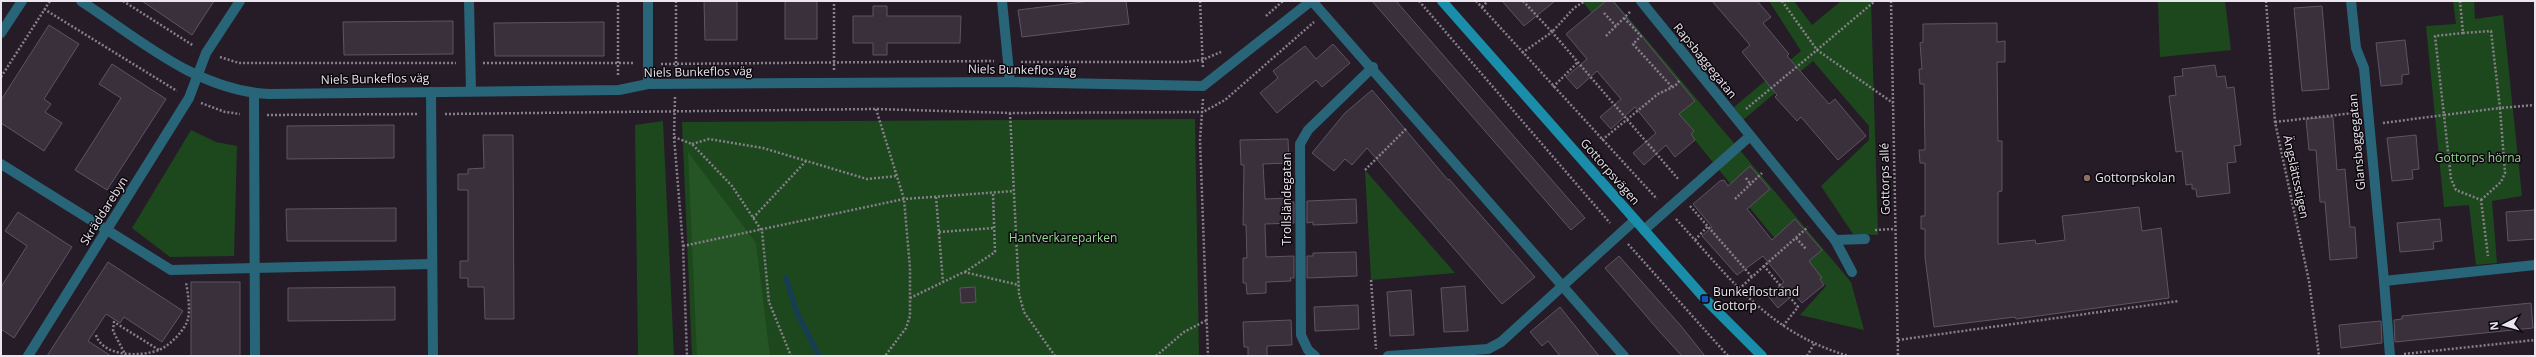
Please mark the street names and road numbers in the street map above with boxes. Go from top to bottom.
street label: Rapsbaggegatan [1670,19,1741,102]
street label: Niels Bunkeflos väg [968,60,1077,79]
street label: Niels Bunkeflos väg [644,62,753,81]
street label: Niels Bunkeflos väg [321,69,430,88]
street label: Glansbaggegatan [2344,93,2369,191]
street label: Ängslättsstigen [2279,134,2314,220]
street label: Gottorpsvägen [1577,135,1644,209]
street label: Gottorps allé [1875,142,1894,215]
street label: Trollsländegatan [1278,152,1295,246]
street label: Skräddarebyn [76,173,131,248]

